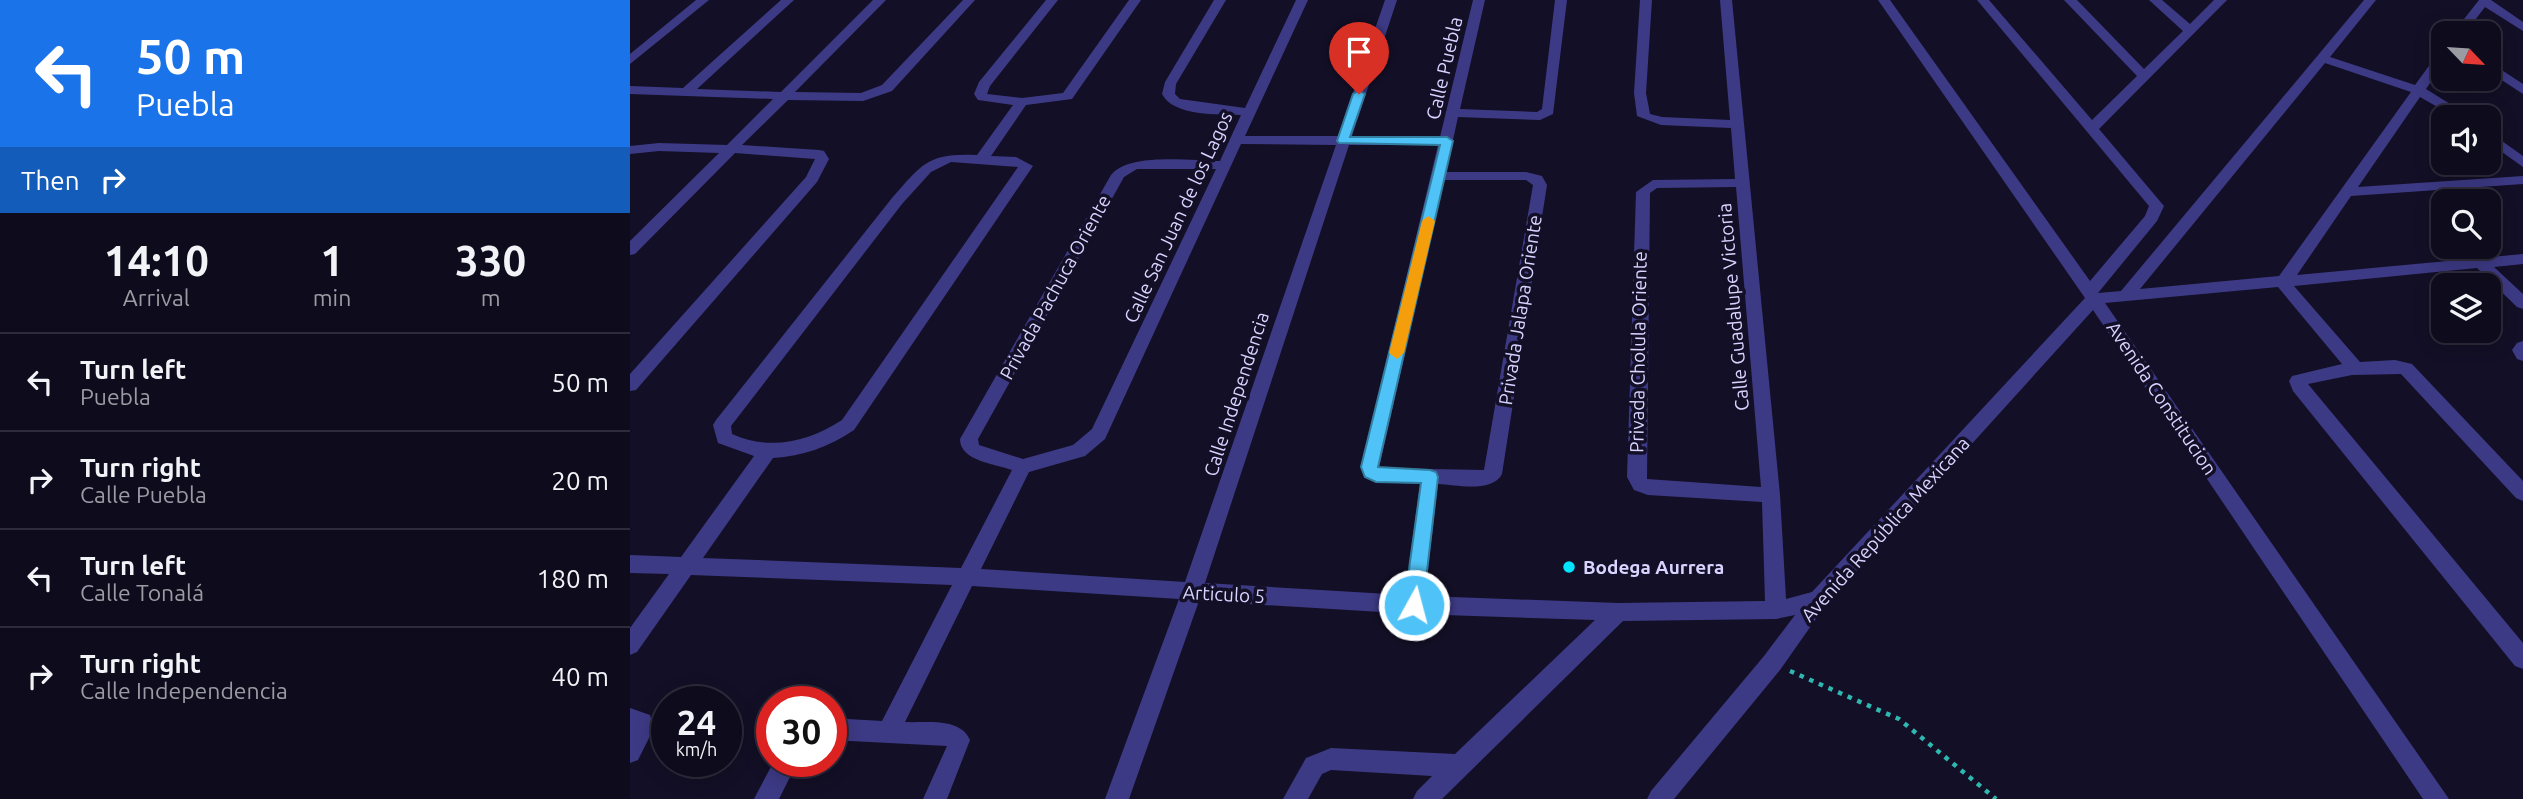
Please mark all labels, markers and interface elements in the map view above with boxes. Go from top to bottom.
street label: Calle Puebla [1421,14,1467,122]
north arrow [2431,21,2501,91]
map controls [2431,21,2501,343]
pin [1329,22,1389,94]
icon: left [21,28,112,119]
text: 50 m [136,28,245,83]
icon: arrive [1340,33,1378,71]
text: Puebla [136,86,235,122]
button: sound [2431,105,2501,175]
street label: Calle San Juan de los Lagos [1119,108,1237,326]
icon: right [94,161,132,199]
text: Then [21,166,80,195]
button: search [2431,189,2501,259]
street label: Privada Pachuca Oriente [995,191,1115,383]
street label: Calle Guadalupe Victoria [1713,202,1753,412]
street label: Privada Jalapa Oriente [1494,213,1546,407]
text: 14:10 [104,237,209,284]
text: 1 [320,237,344,284]
text: 330 [455,237,526,284]
street label: Privada Cholula Oriente [1625,251,1651,453]
button: layers [2431,273,2501,343]
text: Arrival [123,285,190,310]
text: min [313,285,351,310]
text: m [481,285,501,310]
street label: Calle Independencia [1199,309,1273,479]
street label: Avenida Constitucion [2103,317,2221,479]
text: Turn left [80,355,186,384]
icon: left [21,363,59,401]
text: 50 m [551,368,609,397]
text: Puebla [80,384,151,409]
street label: Avenida República Mexicana [1796,432,1974,626]
text: Turn right [80,453,201,482]
icon: right [21,461,59,499]
text: 20 m [551,466,609,495]
text: Calle Puebla [80,482,207,507]
text: Turn left [80,551,186,580]
place label: Bodega Aurrera [1583,556,1724,578]
icon: left [21,559,59,597]
marker: Bodega Aurrera [1561,559,1577,575]
text: 180 m [537,564,609,593]
position arrow [1377,568,1451,642]
text: Calle Tonalá [80,580,204,605]
street label: Articulo 5 [1182,581,1266,607]
text: Turn right [80,649,201,678]
icon: right [21,657,59,695]
text: 40 m [551,662,609,691]
text: Calle Independencia [80,678,288,703]
speed limit sign: 30 [756,686,847,777]
text: 24 [677,702,716,742]
text: km/h [676,739,717,759]

